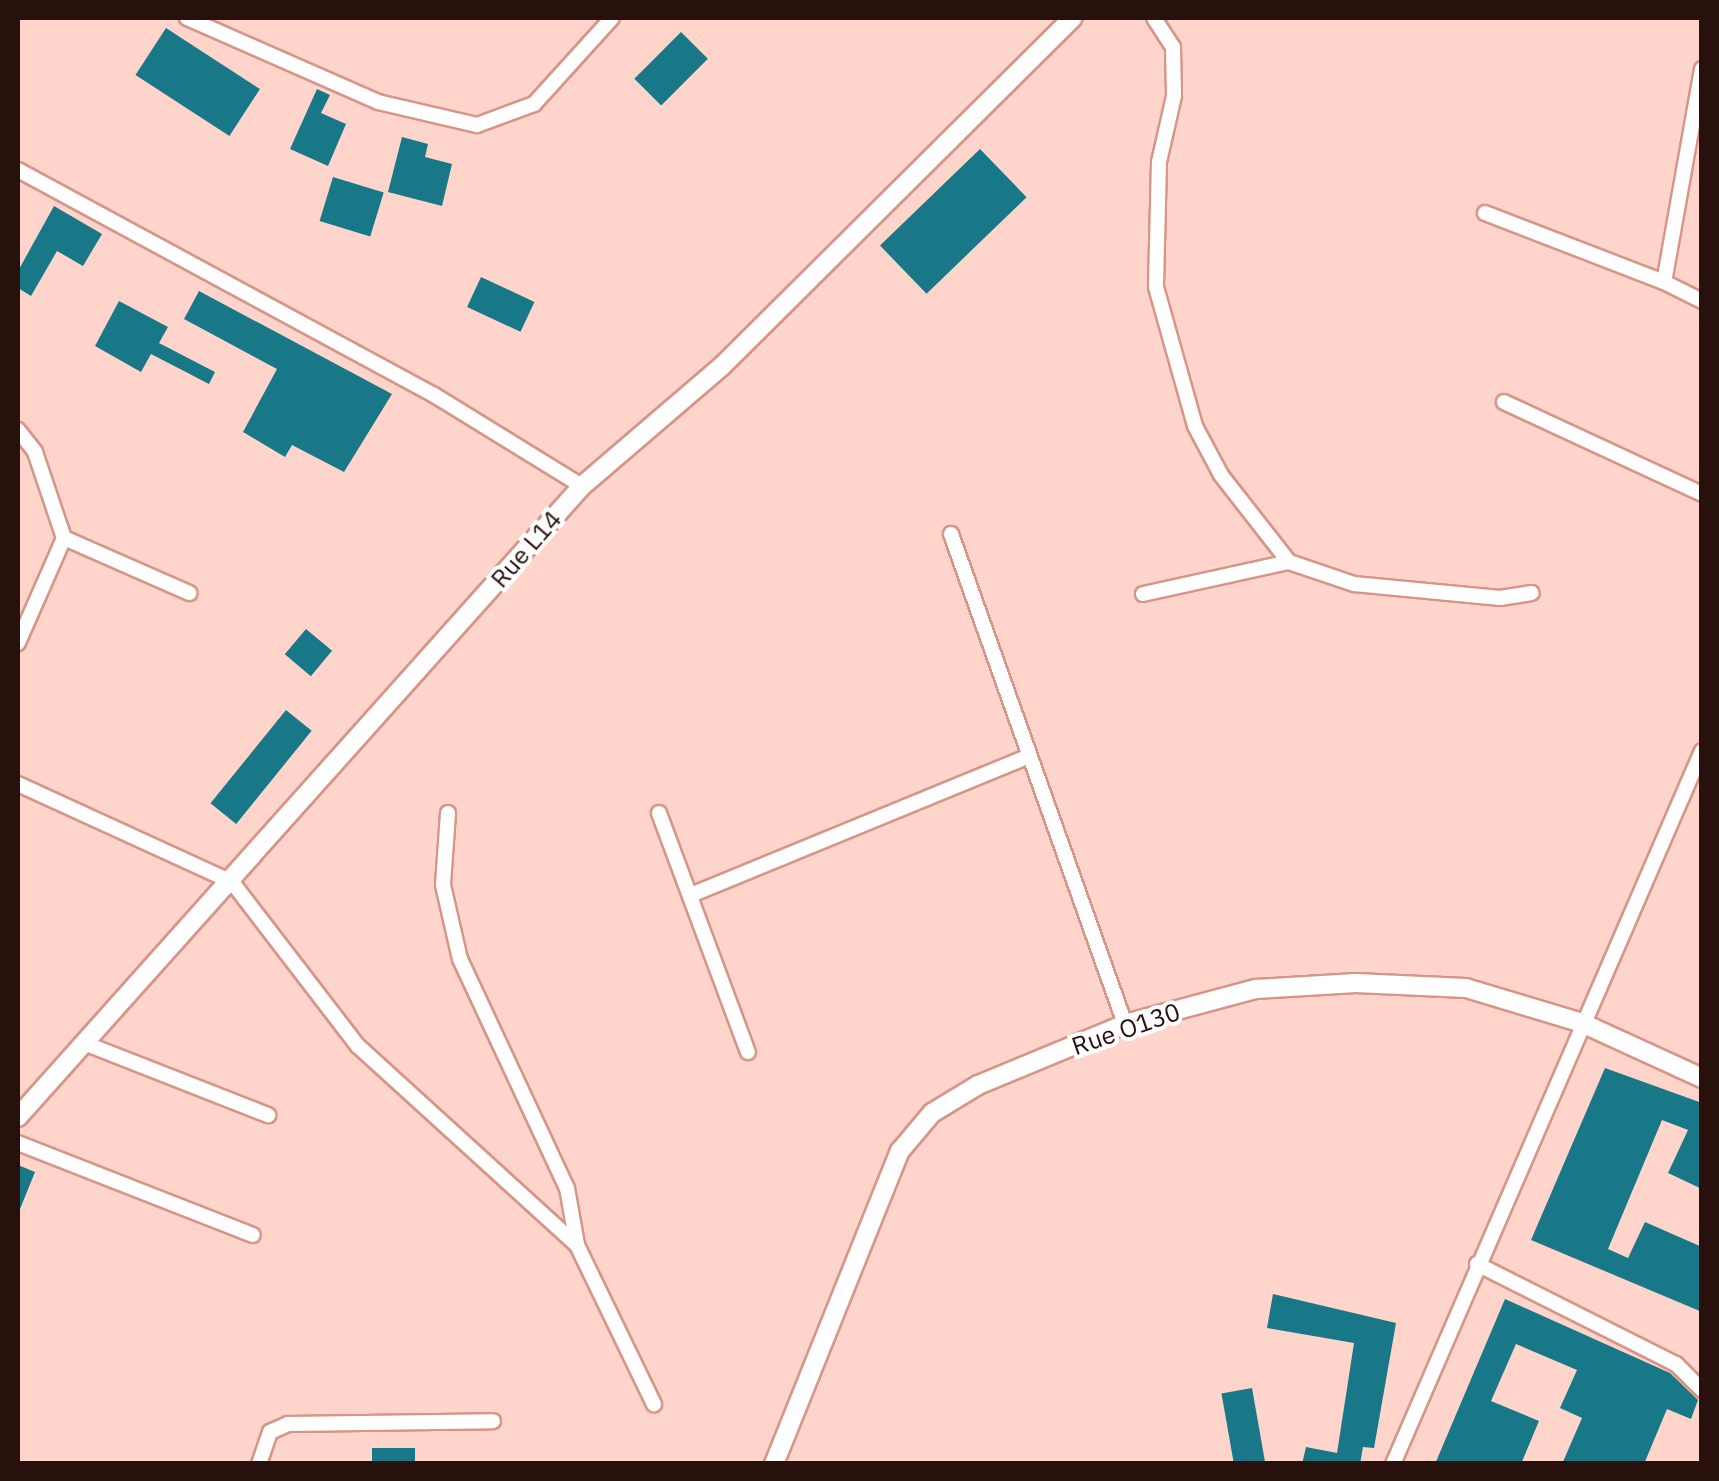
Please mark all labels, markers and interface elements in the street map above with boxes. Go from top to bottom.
street label: Rue L14 [484,504,568,594]
street label: Rue O130 [1068,996,1184,1062]

